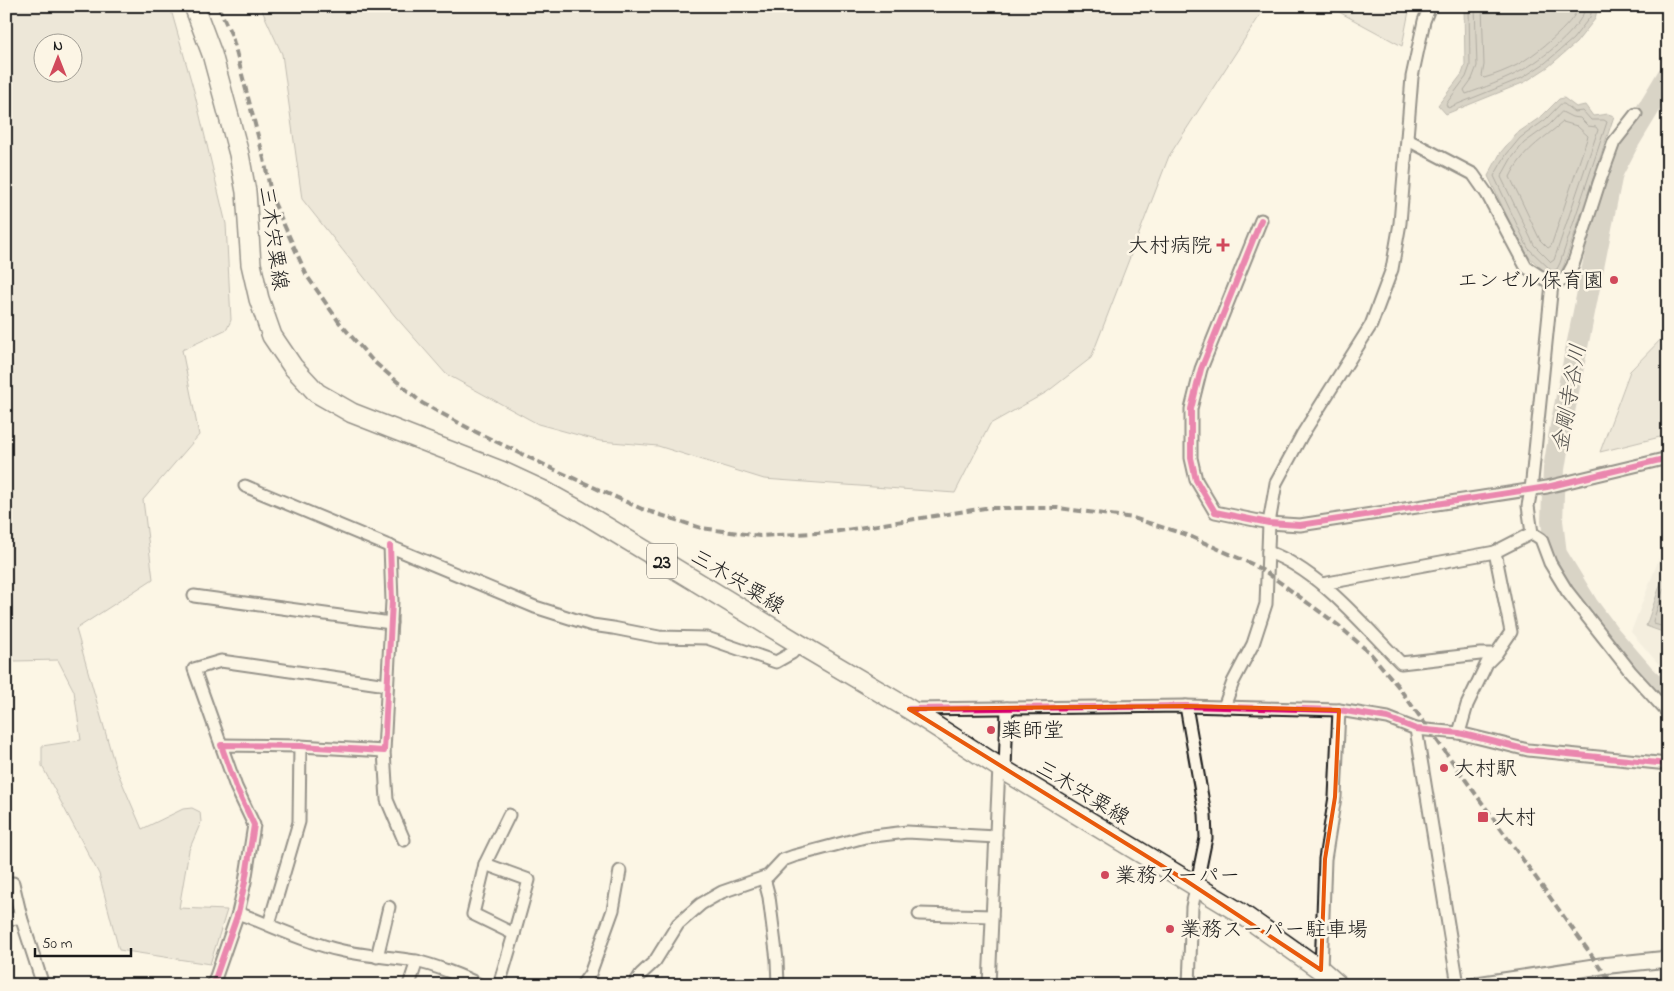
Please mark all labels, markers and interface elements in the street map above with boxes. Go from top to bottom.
north arrow [32,32,82,82]
text: N [53,36,63,57]
street label: 三木宍粟線 [250,184,294,292]
place label: 大村病院 [1128,232,1212,262]
marker: 大村病院 [1216,238,1230,252]
place label: エンゼル保育園 [1457,267,1604,297]
marker: エンゼル保育園 [1608,274,1620,286]
water label: 金剛寺谷川 [1546,342,1596,455]
street label: 三木宍粟線 [684,543,790,623]
road number: 23 [647,544,677,578]
place label: 薬師堂 [1001,717,1064,747]
marker: 薬師堂 [985,724,997,736]
street label: 三木宍粟線 [1029,754,1135,834]
place label: 大村駅 [1454,755,1517,785]
marker: 大村駅 [1438,762,1450,774]
place label: 大村 [1494,804,1536,834]
marker: 大村 [1476,810,1490,824]
place label: 業務スーパー [1115,862,1240,892]
marker: 業務スーパー [1099,869,1111,881]
place label: 業務スーパー駐車場 [1180,916,1368,946]
marker: 業務スーパー駐車場 [1164,923,1176,935]
scale bar [35,926,131,958]
text: 50 m [42,933,73,955]

